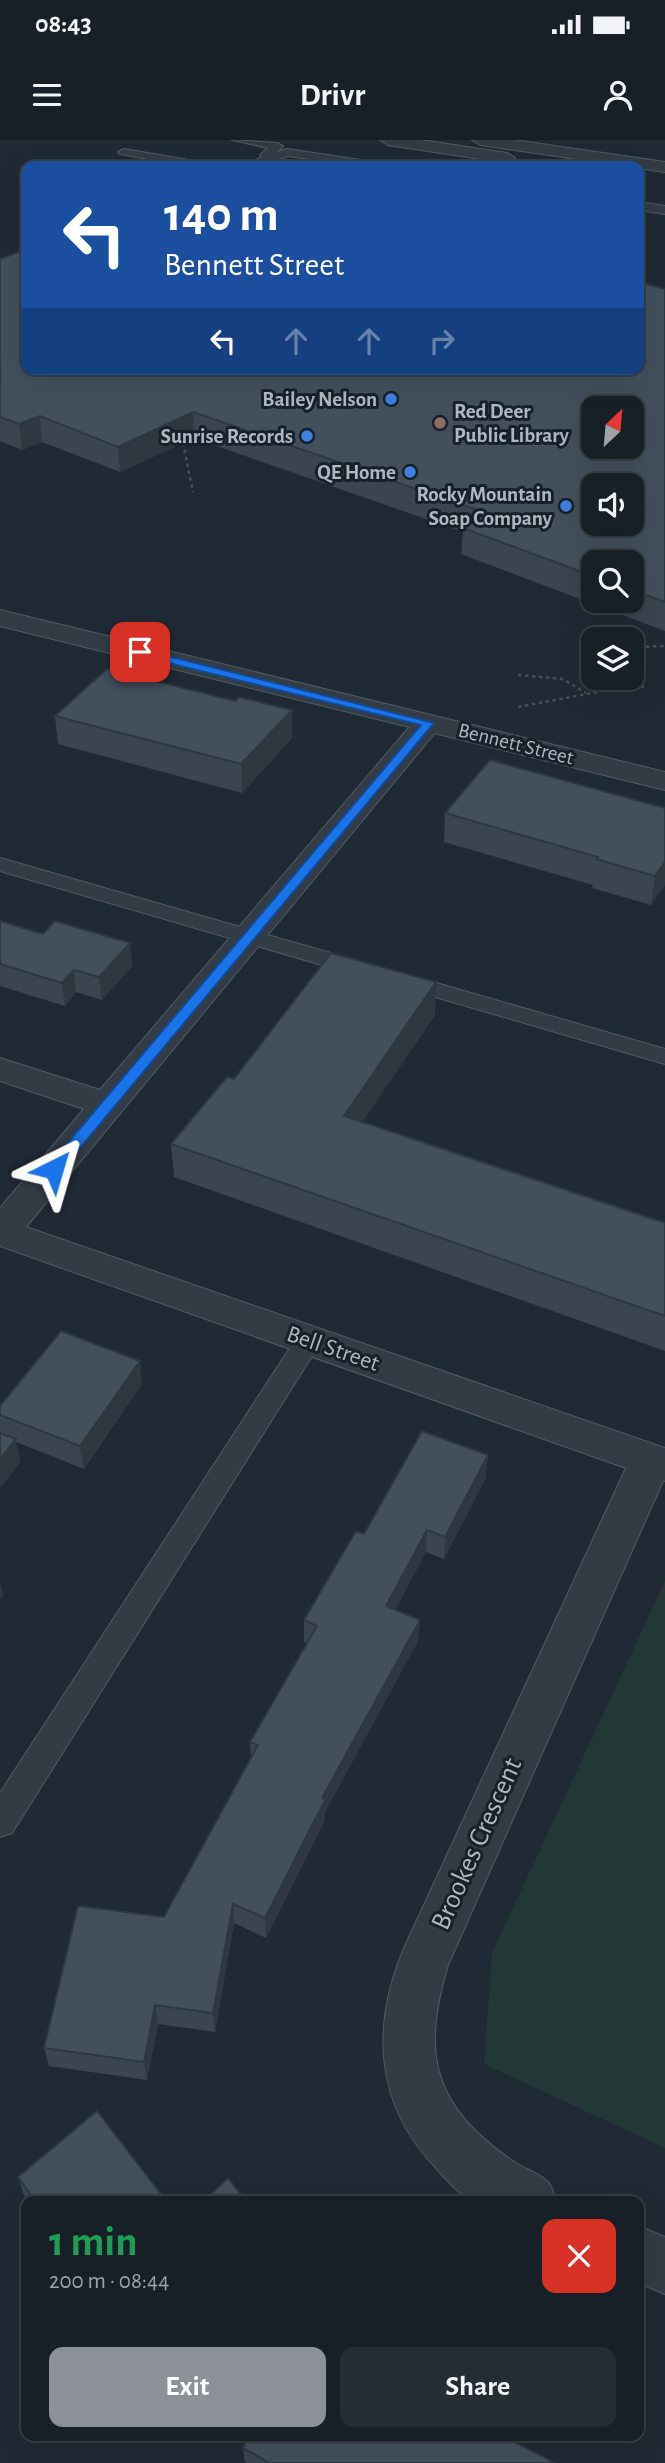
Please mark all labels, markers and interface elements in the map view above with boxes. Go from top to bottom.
text: 08:43 [35,11,92,37]
icon: menu [28,76,66,114]
icon: person [599,76,637,114]
text: Drivr [300,79,365,111]
icon: left [49,189,140,280]
text: 140 m [164,191,279,240]
text: Bennett Street [164,249,344,281]
icon: left [204,322,242,360]
icon: ahead [277,322,315,360]
icon: ahead [350,322,388,360]
icon: right [423,322,461,360]
place label: Bailey Nelson [262,389,377,410]
marker: Bailey Nelson [383,391,399,407]
north arrow [581,396,644,458]
map controls [581,396,644,690]
place label: Red Deer Public Library [454,401,570,446]
marker: Red Deer Public Library [432,415,448,431]
place label: Sunrise Records [160,426,293,447]
marker: Sunrise Records [299,428,315,444]
place label: QE Home [317,462,396,484]
marker: QE Home [402,464,418,480]
button: sound [581,473,644,536]
place label: Rocky Mountain Soap Company [416,484,553,529]
marker: Rocky Mountain Soap Company [558,498,574,514]
button: search [581,550,644,613]
pin [110,622,170,682]
button: layers [581,627,644,690]
icon: arrive [121,633,159,671]
street label: Bennett Street [456,720,576,769]
position arrow [17,1132,91,1206]
street label: Bell Street [284,1322,383,1376]
street label: Brookes Crescent [427,1754,527,1934]
button: close [542,2219,616,2293]
text: 1 min [49,2221,138,2263]
text: 200 m · 08:44 [49,2270,169,2293]
button: Exit [49,2347,326,2427]
button: Share [340,2347,616,2427]

